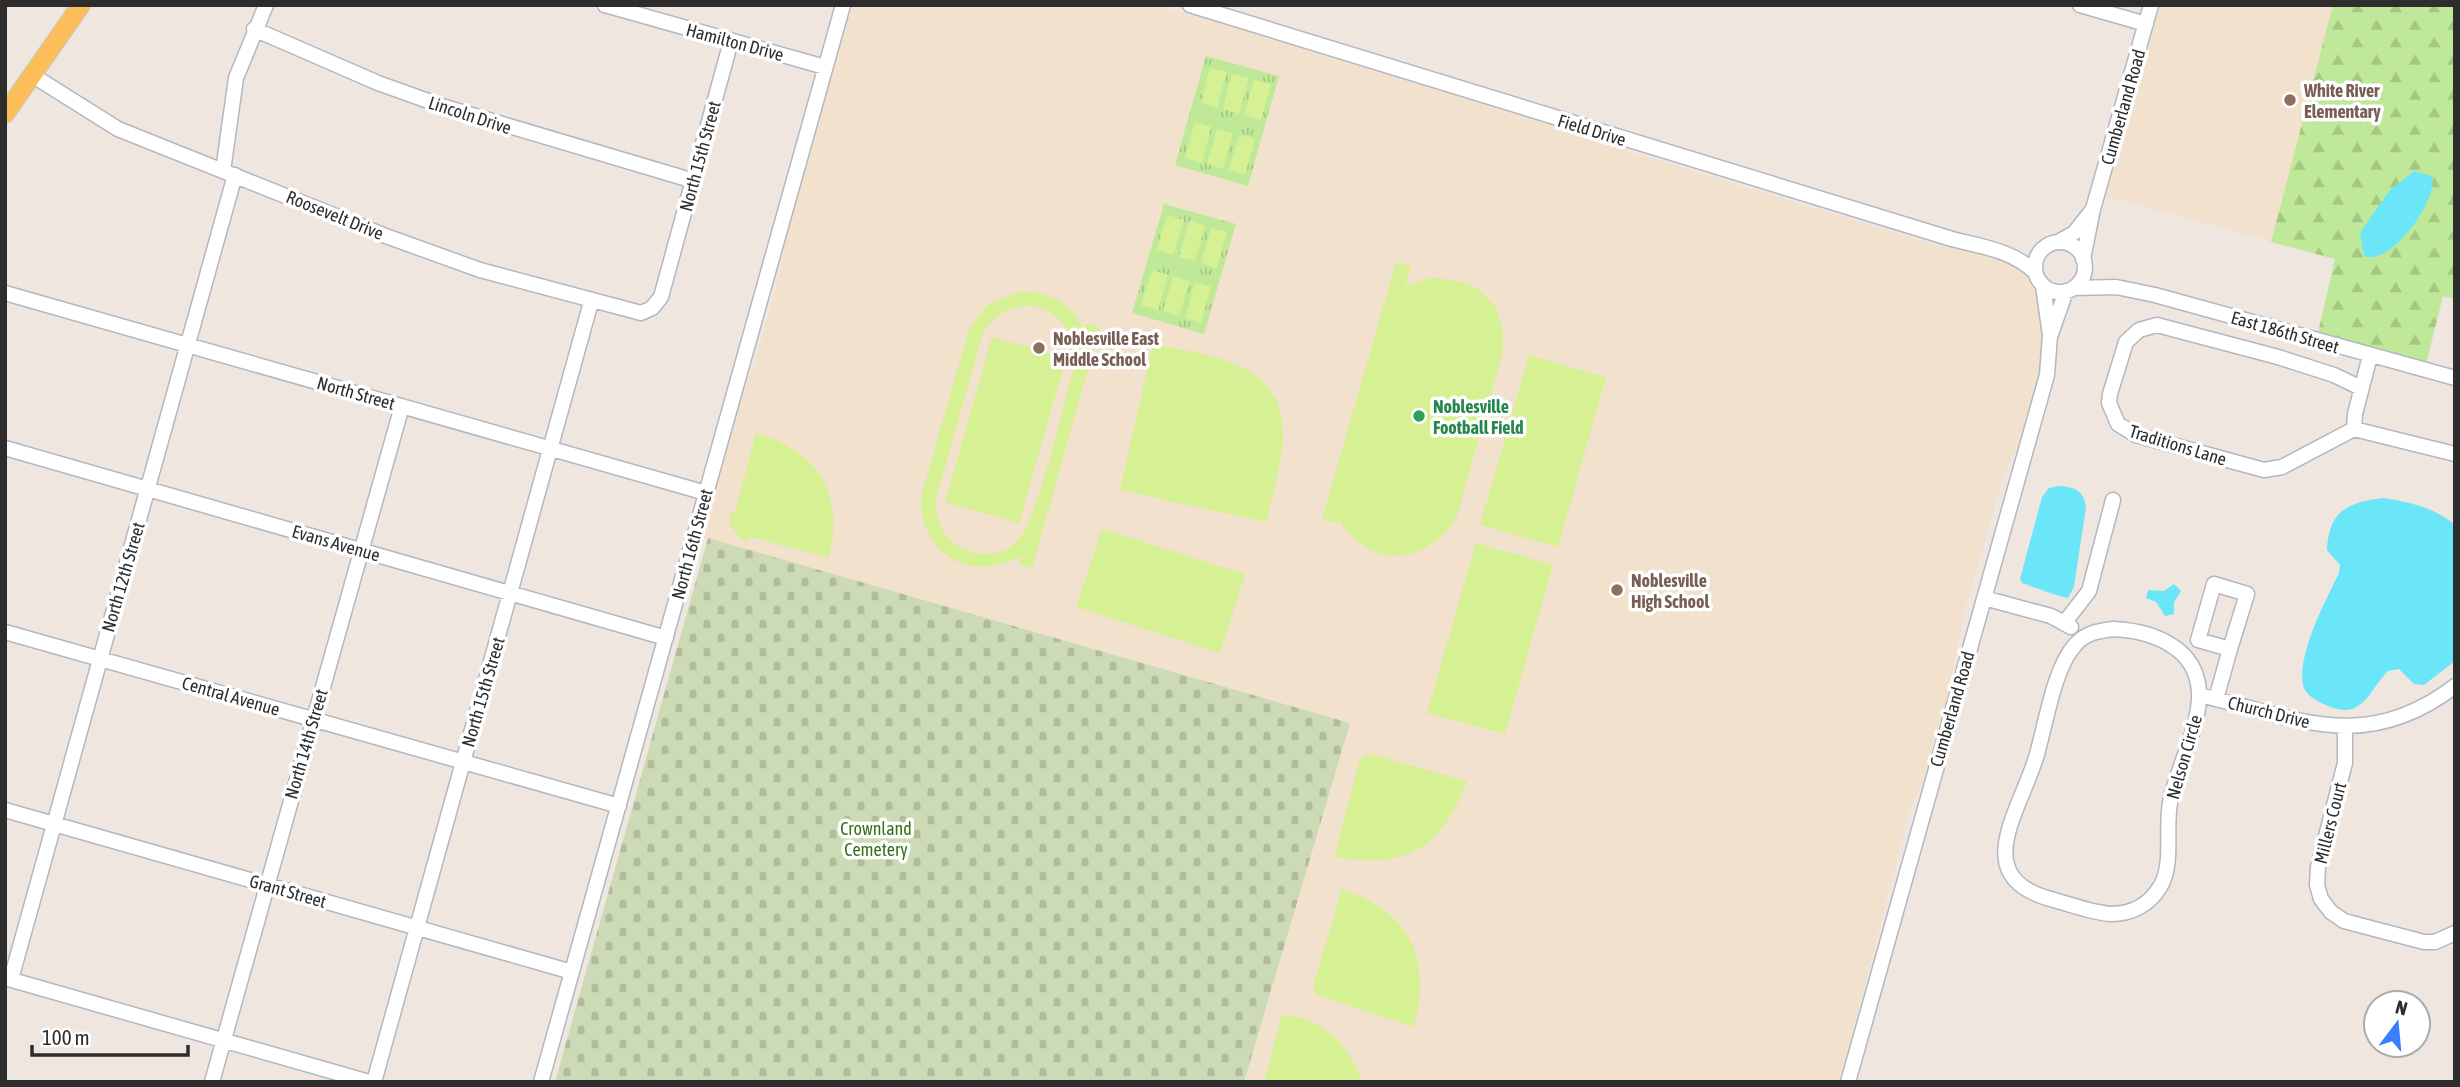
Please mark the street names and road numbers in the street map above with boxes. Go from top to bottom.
street label: Hamilton Drive [684,19,786,65]
street label: Cumberland Road [2097,47,2149,167]
street label: Lincoln Drive [426,92,514,138]
street label: North 15th Street [675,99,725,213]
street label: Field Drive [1555,110,1629,150]
street label: Roosevelt Drive [283,186,387,244]
street label: East 186th Street [2229,307,2341,357]
street label: North Street [315,372,397,414]
street label: Traditions Lane [2127,420,2229,470]
street label: North 16th Street [667,487,717,601]
street label: North 12th Street [97,520,149,634]
street label: Evans Avenue [290,520,382,566]
street label: North 15th Street [457,635,509,749]
street label: Cumberland Road [1926,649,1978,769]
street label: Central Avenue [180,672,282,720]
street label: North 14th Street [280,687,332,801]
street label: Church Drive [2226,692,2312,732]
street label: Nelson Circle [2162,713,2206,801]
street label: Millers Court [2310,780,2350,866]
street label: Grant Street [247,870,329,912]

